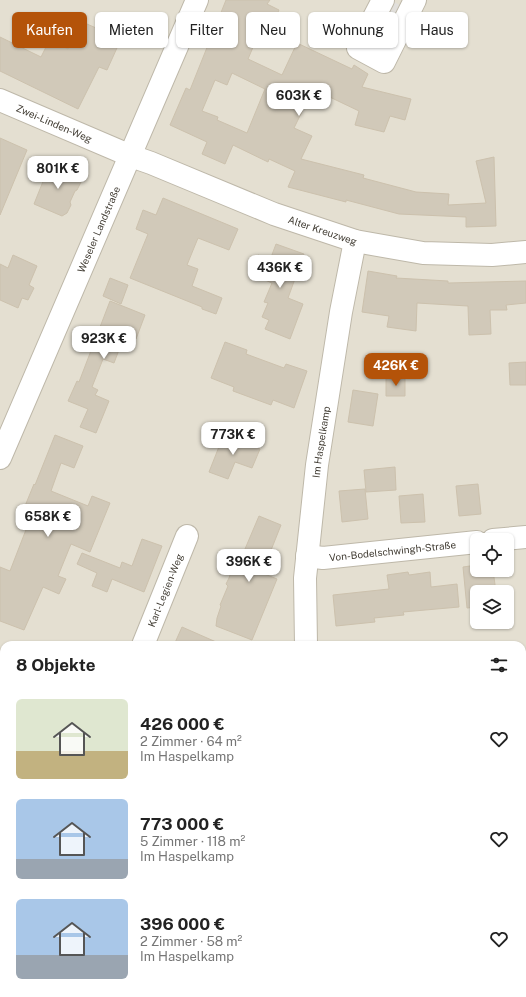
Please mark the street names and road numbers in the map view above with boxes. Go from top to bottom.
street label: Zwei-Linden-Weg [14,102,94,145]
street label: Weseler Landstraße [75,184,122,274]
street label: Alter Kreuzweg [287,213,359,247]
street label: Im Haspelkamp [310,405,332,478]
street label: Von-Bodelschwingh-Straße [329,538,457,563]
street label: Karl-Legien-Weg [145,552,185,629]

